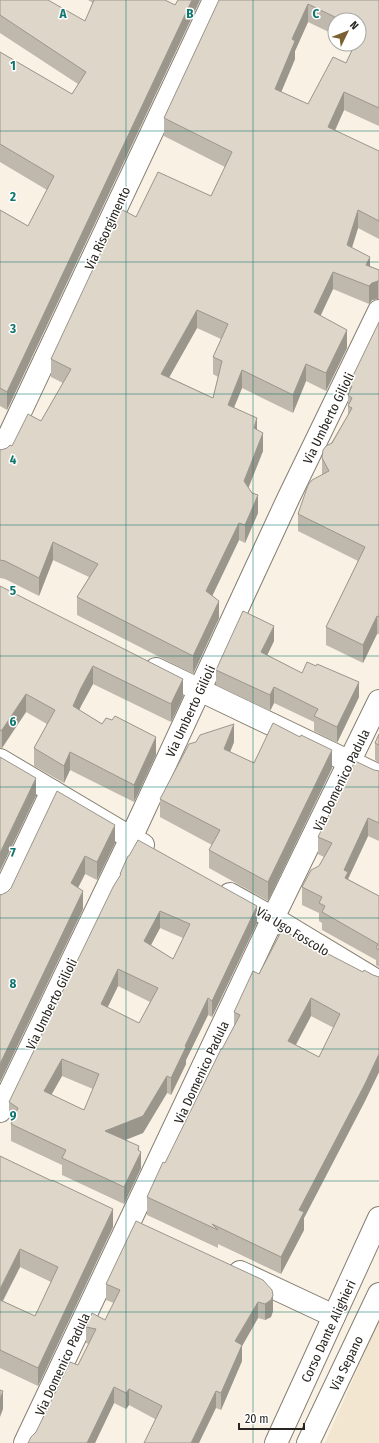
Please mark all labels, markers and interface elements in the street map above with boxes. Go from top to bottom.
text: A [58,6,67,21]
text: B [186,6,194,21]
text: C [313,6,320,21]
north arrow [327,12,367,52]
text: N [347,19,361,32]
text: 1 [10,58,16,73]
street label: Via Risorgimento [82,184,133,272]
text: 2 [9,189,16,204]
text: 3 [9,321,16,336]
street label: Via Umberto Gilioli [300,370,357,466]
text: 4 [10,452,17,467]
text: 5 [10,583,16,598]
street label: Via Umberto Gilioli [163,663,218,760]
text: 6 [10,714,17,729]
street label: Via Domenico Padula [310,727,373,834]
text: 7 [10,845,16,860]
street label: Via Ugo Foscolo [253,904,332,959]
street label: Via Umberto Gilioli [23,956,80,1052]
text: 8 [10,976,17,991]
street label: Via Domenico Padula [171,1019,232,1126]
text: 9 [10,1108,17,1123]
street label: Corso Dante Alighieri [298,1278,359,1385]
street label: Via Domenico Padula [32,1311,93,1418]
street label: Via Sepano [327,1333,366,1393]
scale bar [239,1405,304,1431]
text: 20 m [245,1412,269,1426]

